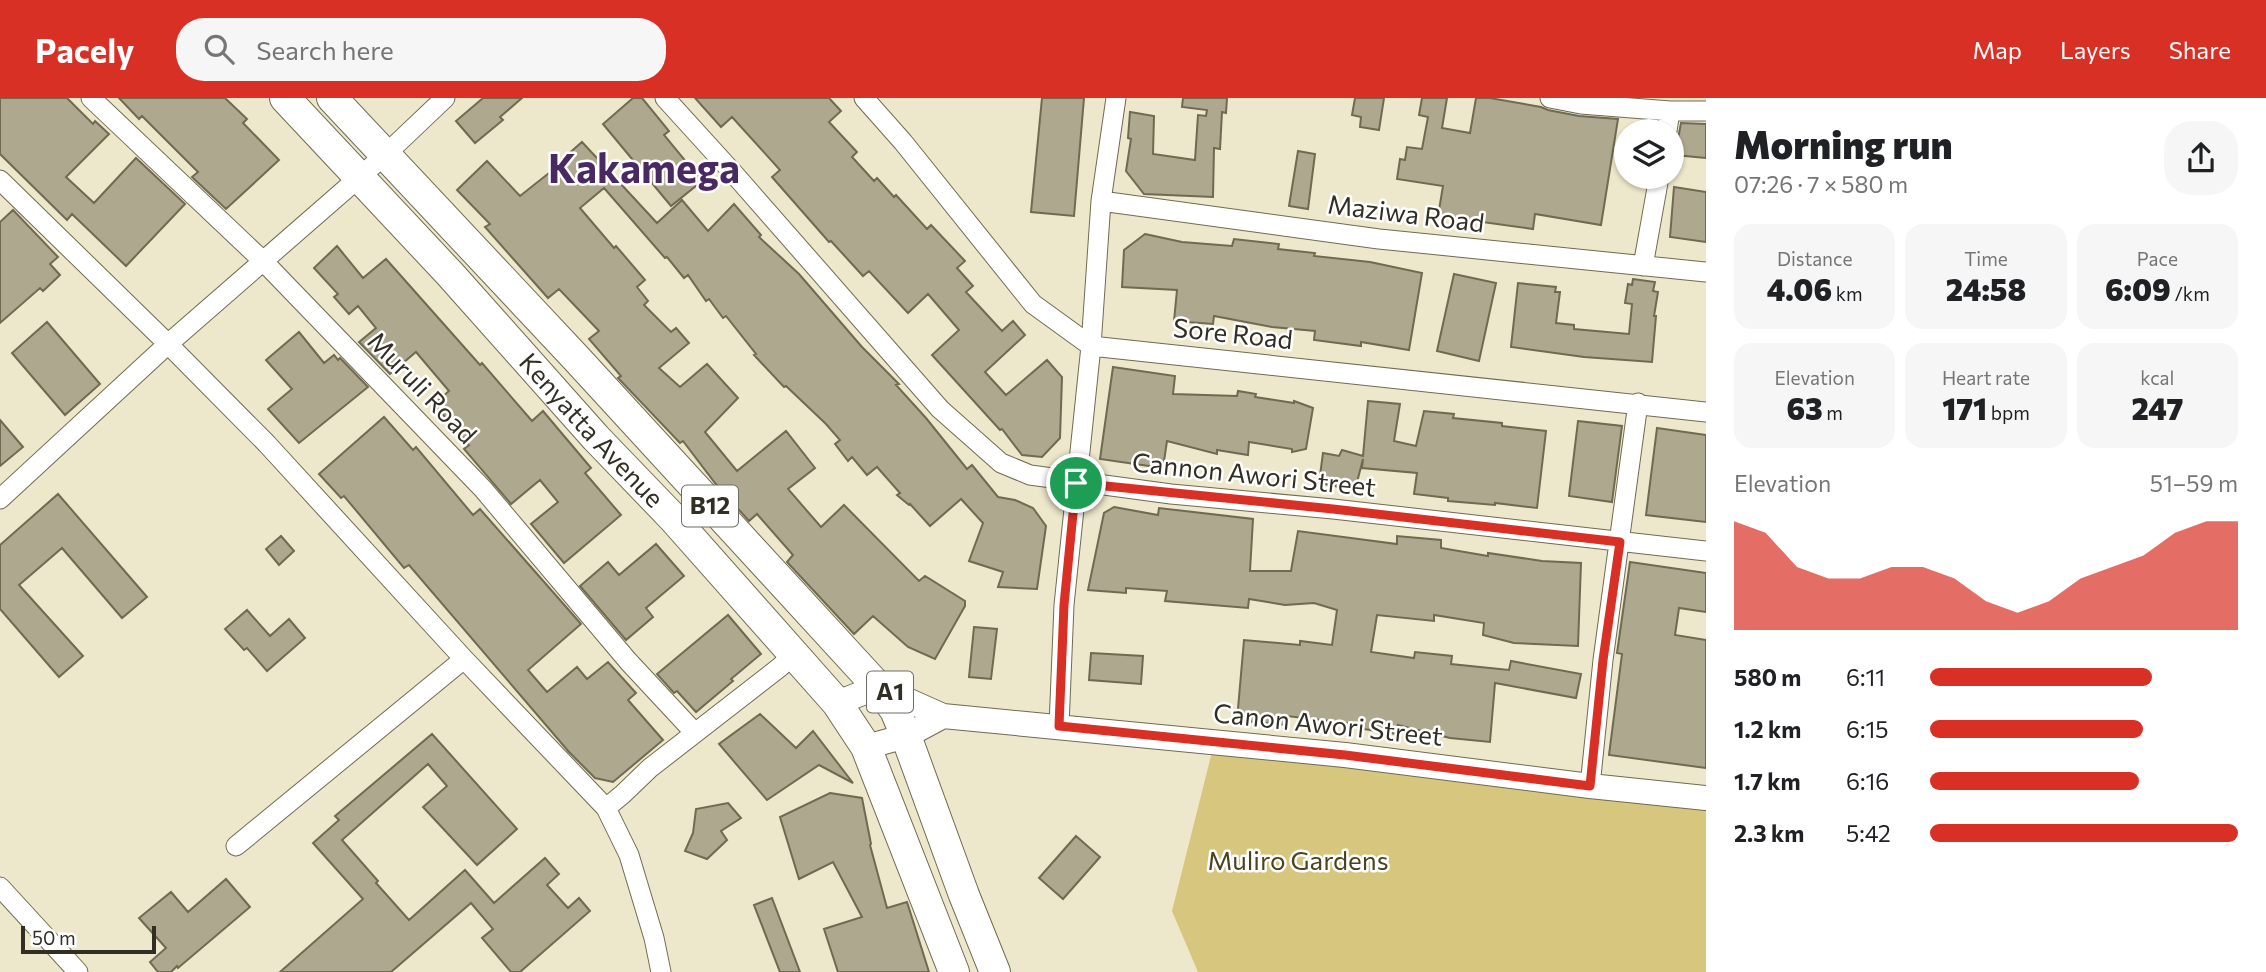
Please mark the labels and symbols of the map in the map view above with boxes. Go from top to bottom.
district label: Kakamega [548,142,740,191]
street label: Maziwa Road [1326,188,1486,238]
street label: Sore Road [1172,311,1295,354]
street label: Muruli Road [362,325,484,449]
street label: Kenyatta Avenue [514,346,671,513]
street label: Cannon Awori Street [1131,445,1378,502]
pin [1046,453,1106,513]
road number: B12 [682,486,738,526]
road number: A1 [867,672,913,712]
street label: Canon Awori Street [1212,696,1444,751]
park label: Muliro Gardens [1207,844,1389,875]
scale bar [21,923,156,955]

